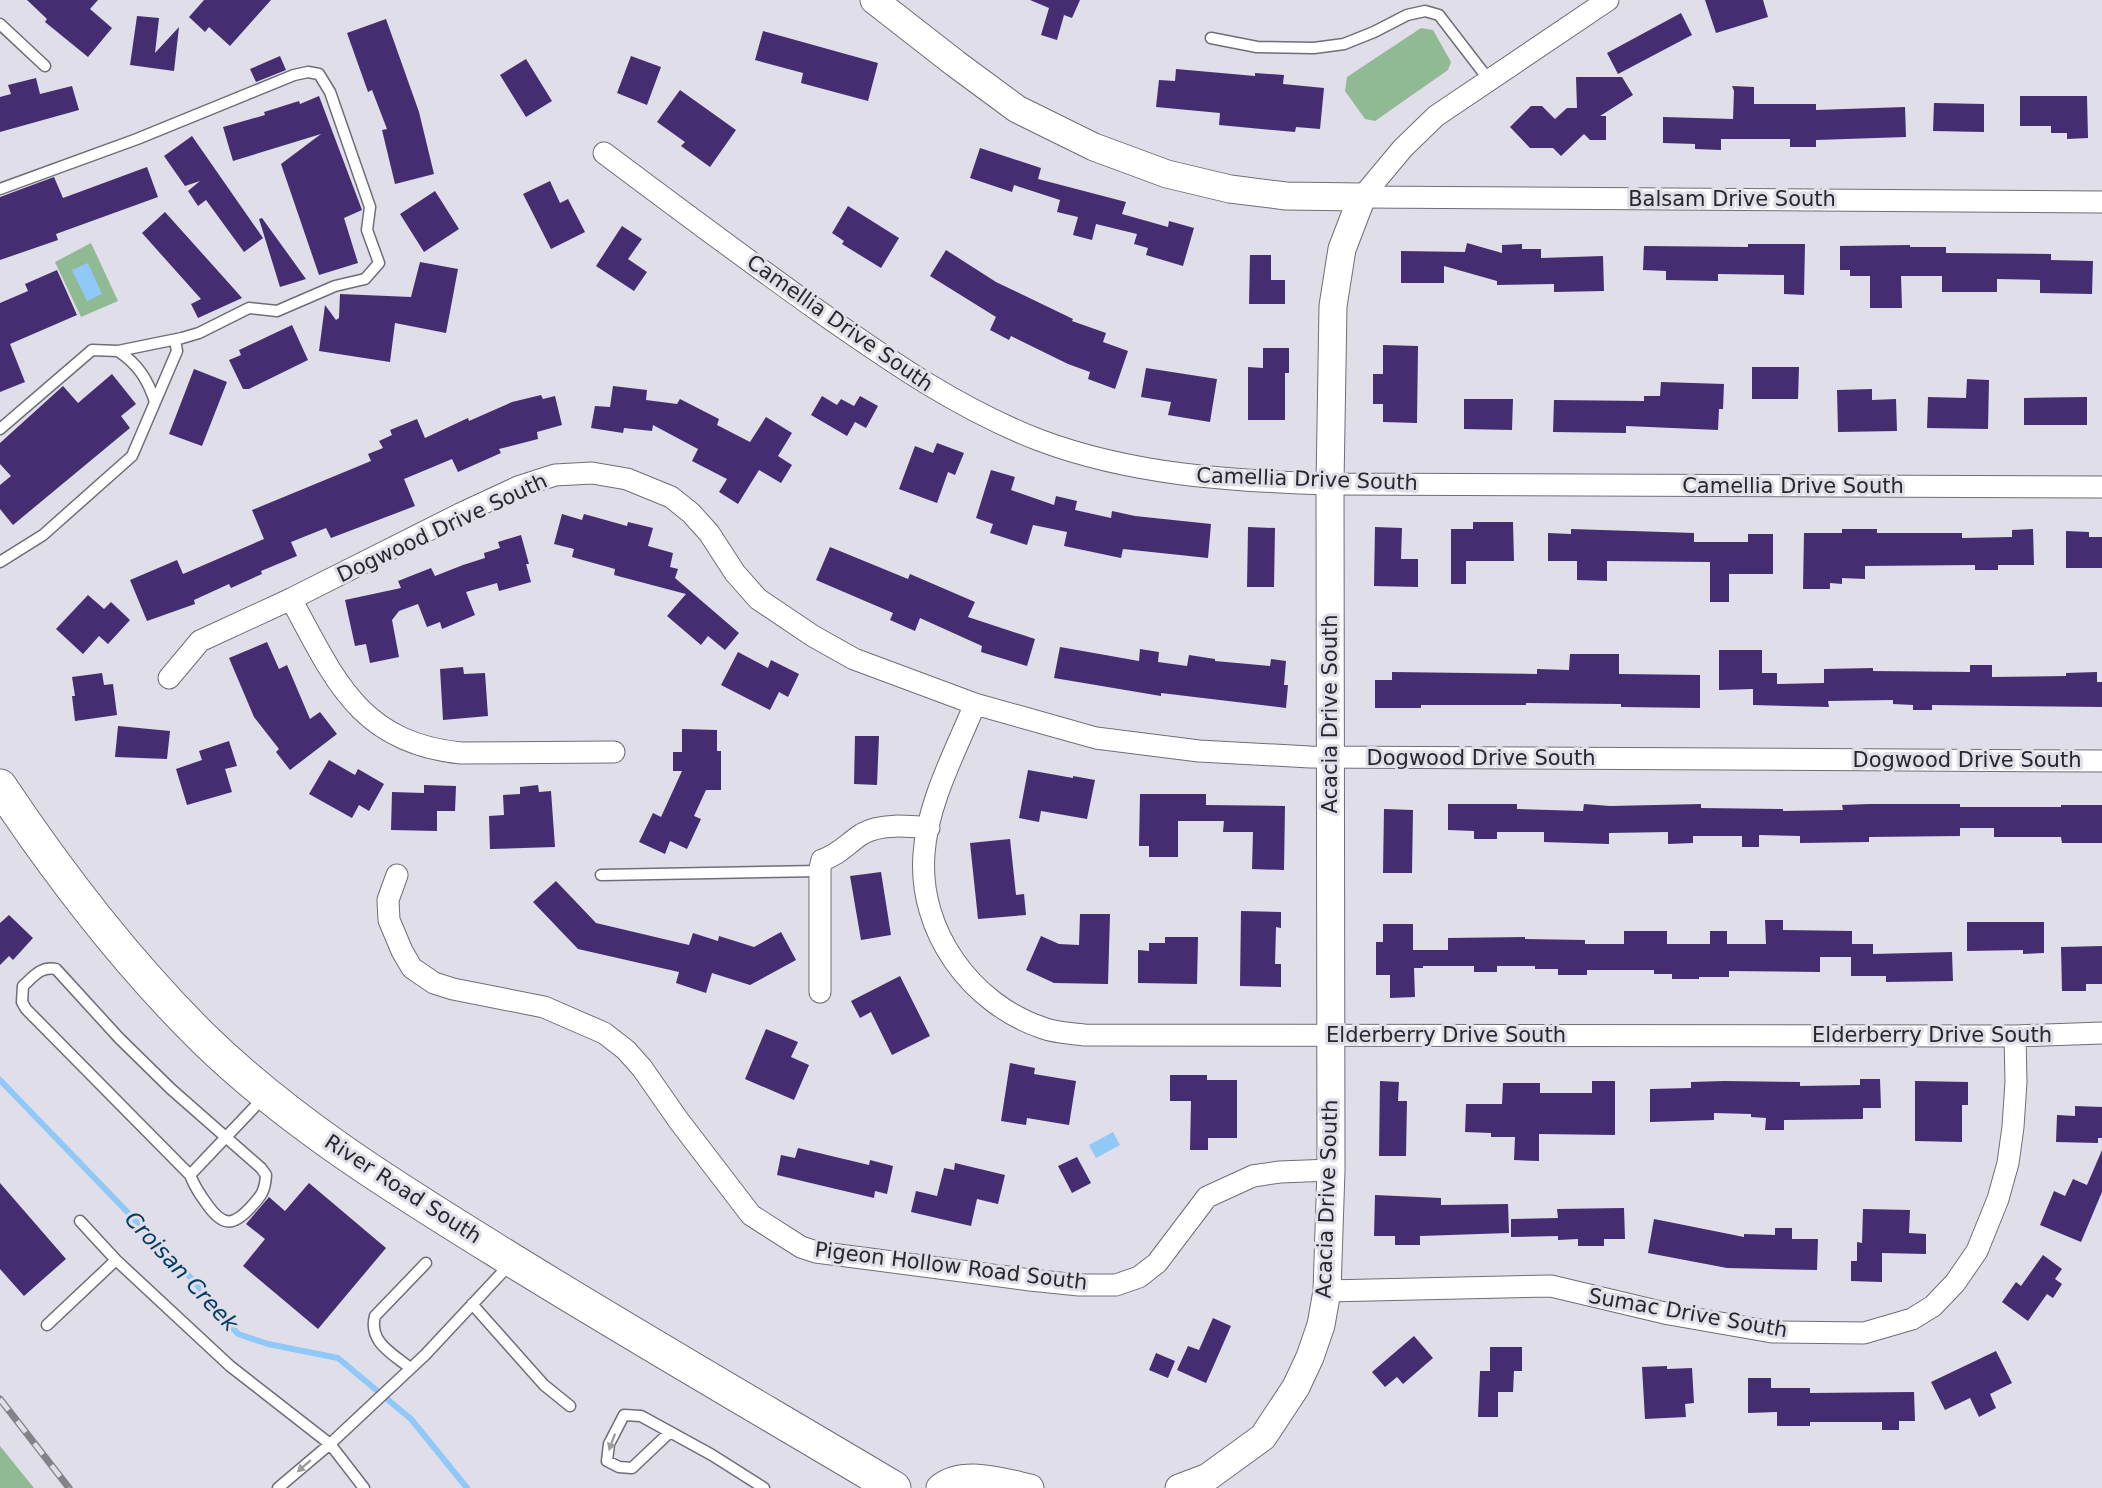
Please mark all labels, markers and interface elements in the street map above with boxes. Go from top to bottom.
street label: Balsam Drive South [1628,187,1836,211]
street label: Camellia Drive South [742,250,938,396]
street label: Camellia Drive South [1196,463,1418,495]
street label: Dogwood Drive South [333,469,551,587]
street label: Camellia Drive South [1682,474,1904,498]
street label: Acacia Drive South [1318,614,1342,814]
street label: Dogwood Drive South [1367,746,1595,770]
street label: Dogwood Drive South [1853,748,2081,772]
street label: Elderberry Drive South [1326,1023,1566,1047]
street label: Elderberry Drive South [1812,1023,2052,1047]
street label: Acacia Drive South [1312,1099,1342,1299]
street label: River Road South [320,1130,486,1248]
water label: Croisan Creek [120,1206,244,1337]
street label: Pigeon Hollow Road South [813,1237,1089,1295]
street label: Sumac Drive South [1587,1284,1789,1342]
one-way arrow [606,1433,616,1451]
one-way arrow [297,1459,312,1472]

